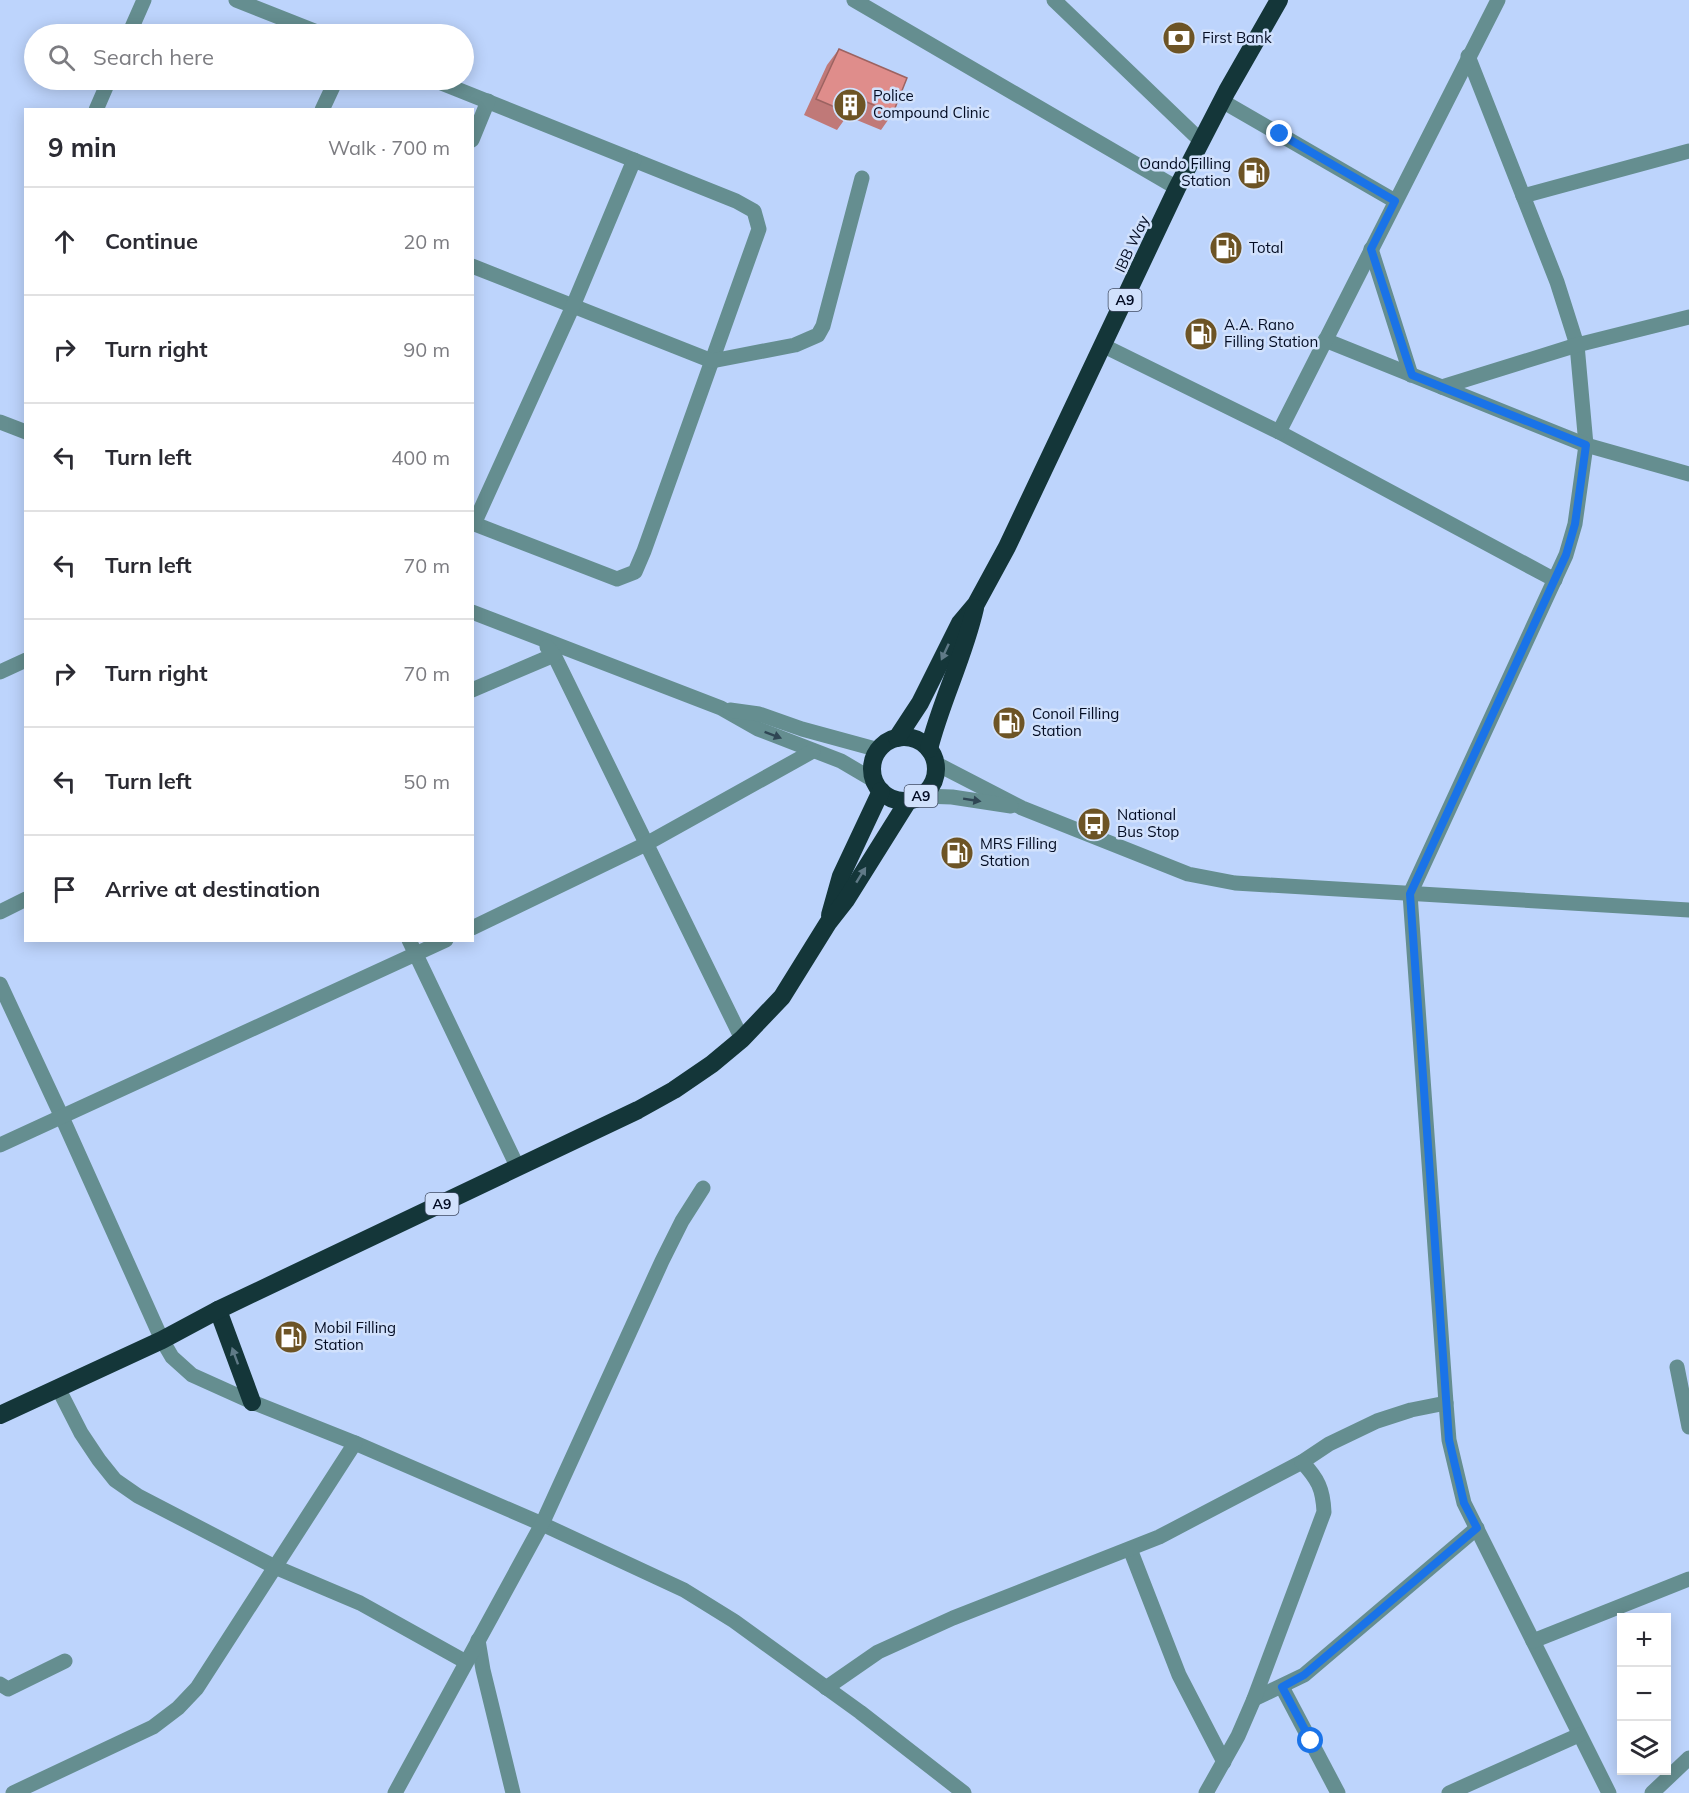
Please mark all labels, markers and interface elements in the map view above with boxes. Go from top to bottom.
bank icon: First Bank [1161,20,1197,56]
search box [24,24,474,90]
place label: First Bank [1202,28,1272,47]
icon: search [45,41,78,74]
text: Search here [93,43,214,71]
place label: Police Compound Clinic [873,86,990,122]
building icon: Police Compound Clinic [832,87,868,123]
route end [1266,120,1292,146]
text: 9 min [48,131,117,164]
text: Walk · 700 m [328,135,450,160]
place label: Oando Filling Station [1140,154,1231,190]
fuel station icon: Oando Filling Station [1236,155,1272,191]
street label: IBB Way [1110,212,1153,275]
icon: ahead [48,225,81,258]
text: Continue [105,227,198,255]
text: 20 m [403,229,450,254]
fuel station icon: Total [1208,230,1244,266]
place label: Total [1249,238,1283,257]
road number: A9 [1108,289,1142,311]
place label: A.A. Rano Filling Station [1224,315,1318,351]
fuel station icon: A.A. Rano Filling Station [1183,316,1219,352]
icon: right [48,333,81,366]
text: Turn right [105,335,208,363]
text: 90 m [403,337,450,362]
icon: left [48,441,81,474]
text: Turn left [105,443,192,471]
text: 400 m [391,445,450,470]
icon: left [48,549,81,582]
text: Turn left [105,551,192,579]
text: 70 m [403,553,450,578]
one-way arrow [940,644,949,661]
icon: right [48,657,81,690]
text: Turn right [105,659,208,687]
text: 70 m [403,661,450,686]
place label: Conoil Filling Station [1032,704,1119,740]
fuel station icon: Conoil Filling Station [991,705,1027,741]
one-way arrow [764,731,782,740]
icon: left [48,765,81,798]
text: Turn left [105,767,192,795]
text: 50 m [403,769,450,794]
road number: A9 [904,785,938,807]
one-way arrow [963,796,982,805]
place label: National Bus Stop [1117,805,1179,841]
bus stop icon: National Bus Stop [1076,806,1112,842]
place label: MRS Filling Station [980,834,1057,870]
fuel station icon: MRS Filling Station [939,835,975,871]
one-way arrow [856,867,867,883]
icon: arrive [48,873,81,906]
text: Arrive at destination [105,875,320,903]
road number: A9 [426,1193,458,1215]
place label: Mobil Filling Station [314,1318,396,1354]
fuel station icon: Mobil Filling Station [273,1319,309,1355]
one-way arrow [230,1347,239,1365]
map controls [1617,1613,1671,1775]
button: + [1617,1613,1671,1667]
button: − [1617,1667,1671,1721]
button: layers [1617,1721,1671,1775]
route start [1297,1727,1323,1753]

